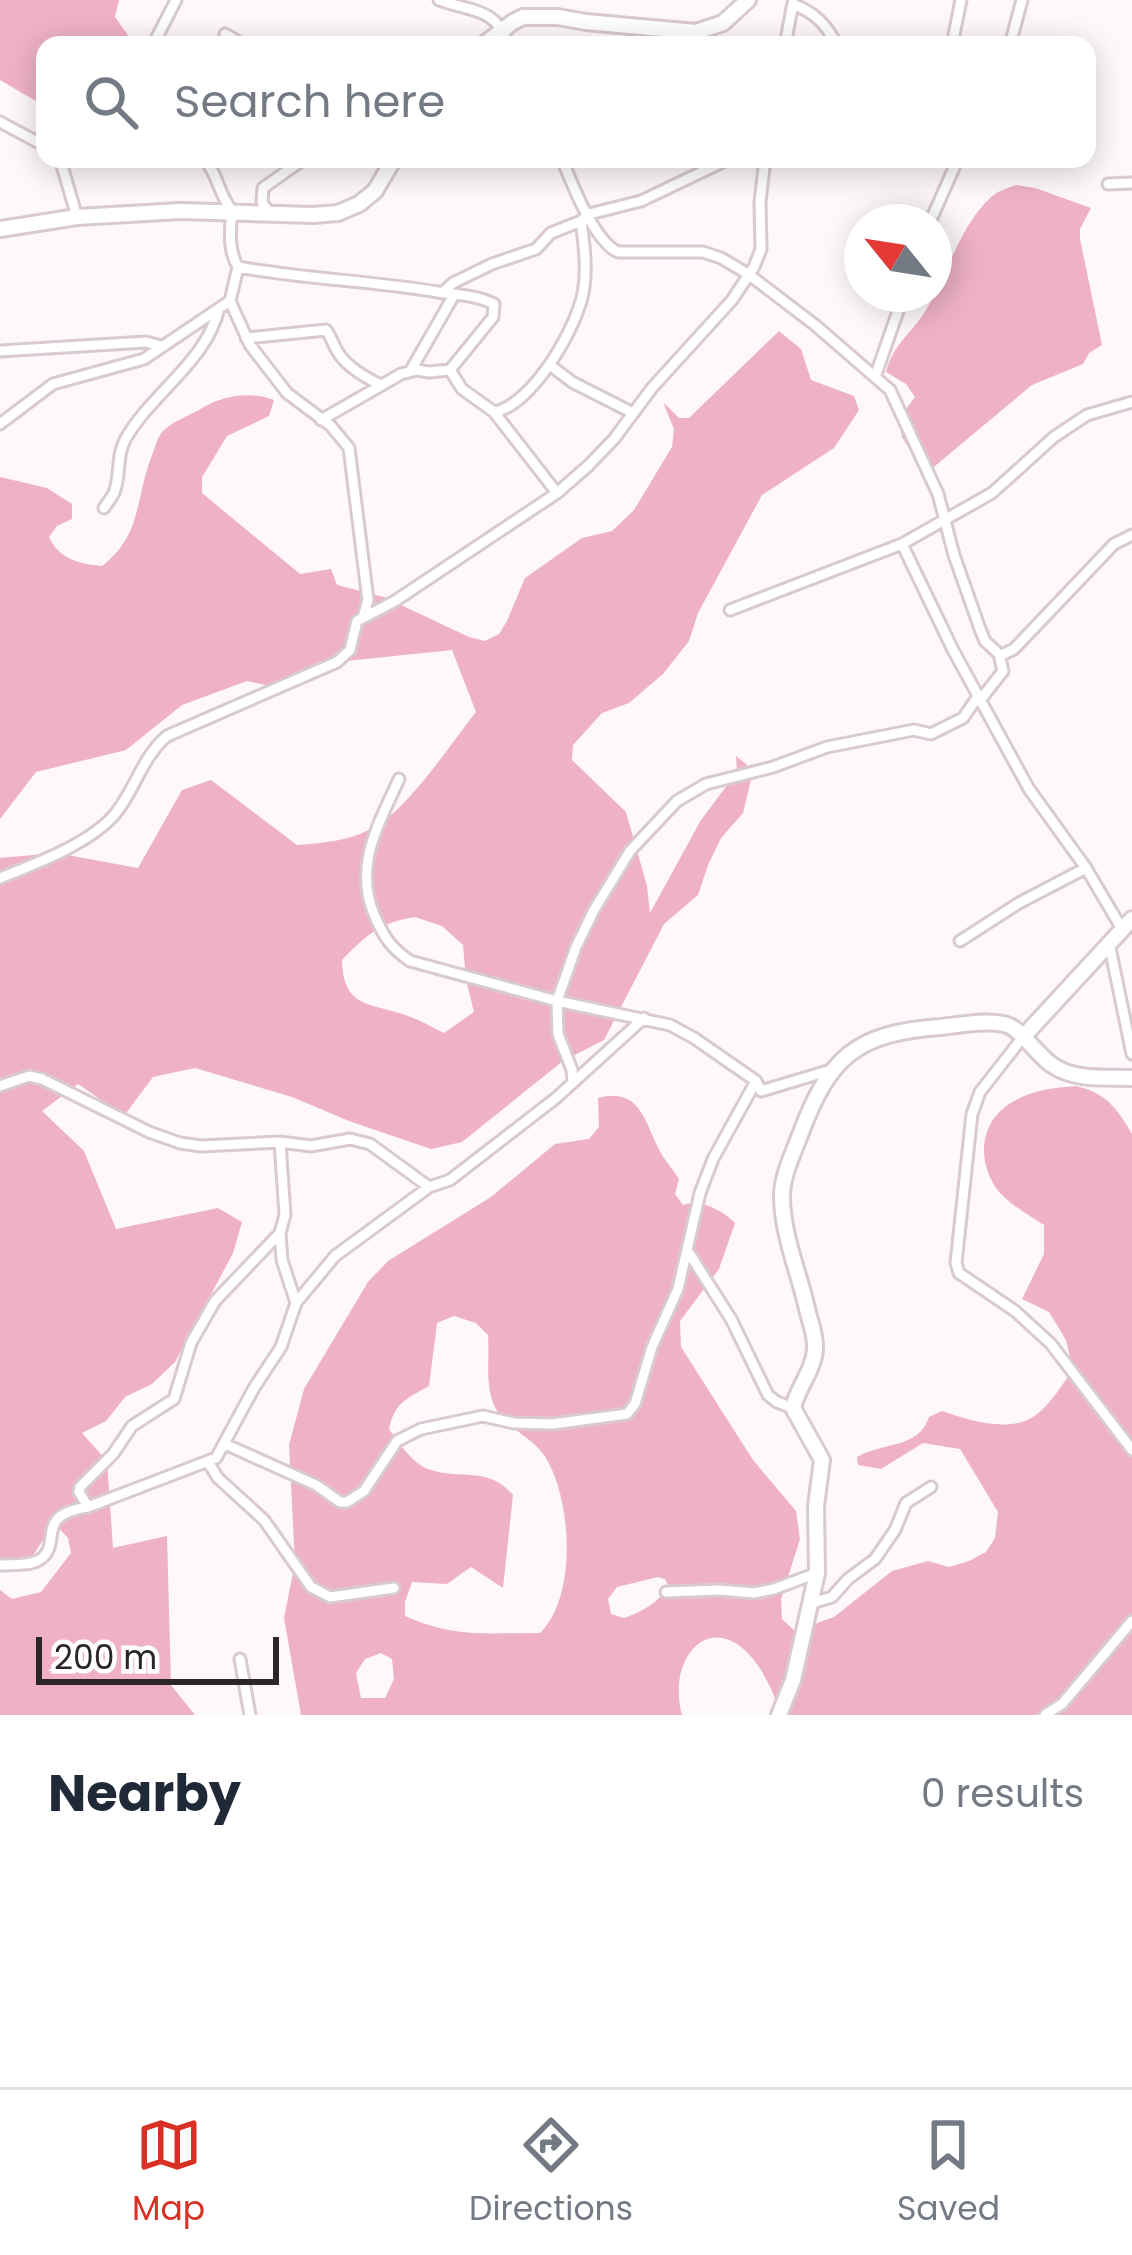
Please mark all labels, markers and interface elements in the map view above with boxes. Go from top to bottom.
search box [36,36,1096,168]
icon: search [78,69,144,135]
text: Search here [174,70,445,133]
north arrow [844,204,952,312]
scale bar [36,1631,279,1684]
text: 200 m [54,1634,157,1681]
text: Nearby [48,1757,241,1829]
text: 0 results [921,1766,1084,1821]
tab: Map [132,2112,205,2234]
tab: Directions [469,2112,633,2234]
tab: Saved [897,2112,1000,2234]

